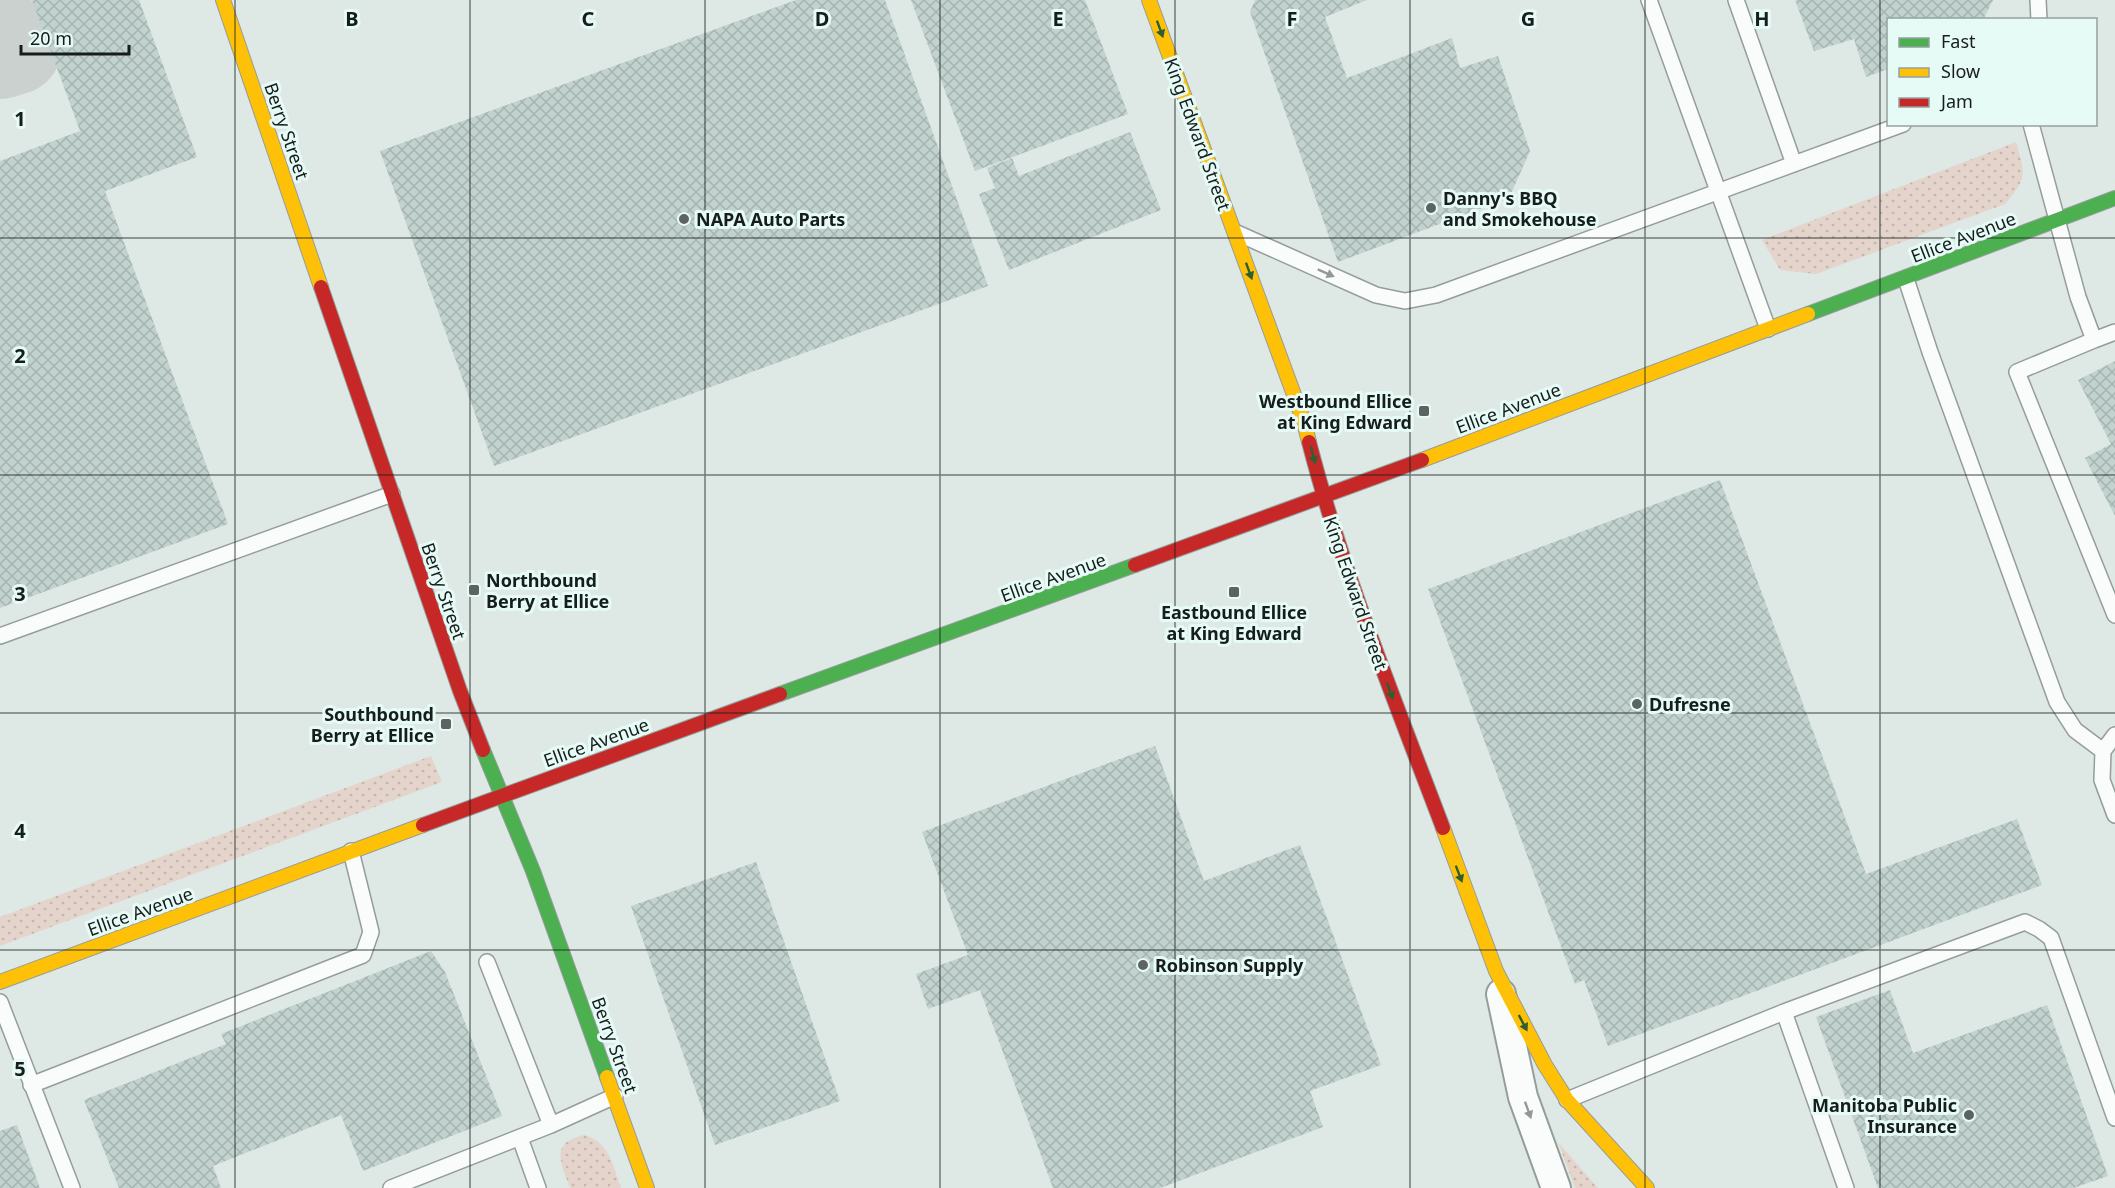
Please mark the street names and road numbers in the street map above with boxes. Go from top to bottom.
street label: King Edward Street [1159,54,1237,214]
street label: Berry Street [259,79,315,183]
street label: Ellice Avenue [1907,206,2019,268]
street label: Ellice Avenue [1452,377,1564,439]
street label: King Edward Street [1318,513,1394,674]
street label: Berry Street [416,539,472,643]
street label: Ellice Avenue [997,547,1109,607]
street label: Ellice Avenue [540,712,652,772]
street label: Ellice Avenue [84,881,196,941]
street label: Berry Street [586,994,644,1097]

